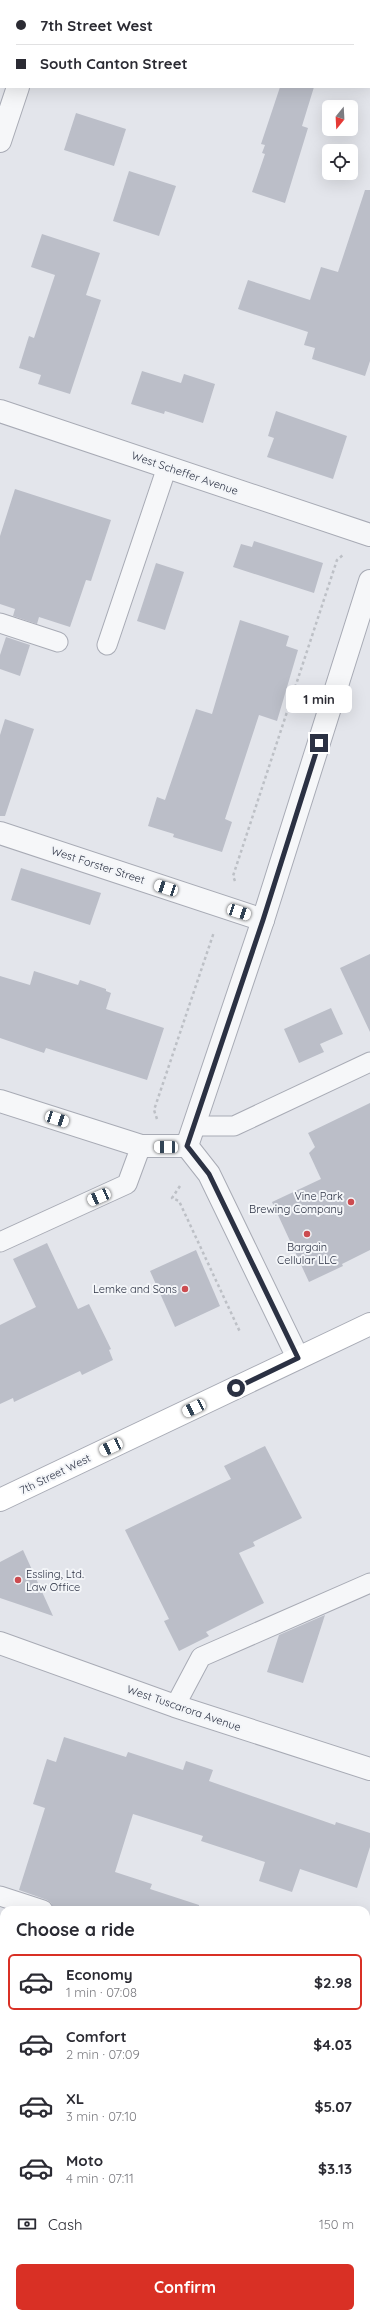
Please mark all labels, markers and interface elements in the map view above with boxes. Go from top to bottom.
text: 7th Street West [40,16,153,35]
text: South Canton Street [40,54,188,73]
north arrow [322,100,358,136]
map controls [322,100,358,180]
button: locate [322,144,358,180]
street label: West Scheffer Avenue [130,448,240,498]
callout: 1 min [286,685,352,713]
text: 1 min [303,691,335,707]
route end [310,734,328,752]
street label: West Forster Street [49,843,147,887]
car [153,879,179,897]
car [226,903,252,921]
car [44,1110,70,1128]
car [154,1141,178,1153]
car [86,1187,112,1207]
place label: Vine Park Brewing Company [249,1189,343,1216]
marker: Vine Park Brewing Company [346,1197,356,1207]
marker: Bargain Cellular LLC [302,1229,312,1239]
place label: Bargain Cellular LLC [277,1240,337,1267]
place label: Lemke and Sons [93,1282,177,1296]
marker: Lemke and Sons [180,1284,190,1294]
route start [227,1379,245,1397]
car [181,1397,207,1419]
car [98,1436,124,1458]
street label: 7th Street West [17,1451,93,1497]
place label: Essling, Ltd. Law Office [26,1567,84,1594]
marker: Essling, Ltd. Law Office [13,1575,23,1585]
street label: West Tuscarora Avenue [125,1682,243,1734]
text: Choose a ride [16,1918,135,1941]
icon: car [18,1964,54,2000]
text: Economy [66,1965,133,1984]
text: $2.98 [314,1973,352,1992]
text: 1 min · 07:08 [66,1984,137,2000]
icon: car [18,2026,54,2062]
text: Comfort [66,2027,127,2046]
text: $4.03 [313,2035,352,2054]
text: 2 min · 07:09 [66,2046,140,2062]
icon: car [18,2088,54,2124]
text: XL [66,2089,84,2108]
text: $5.07 [314,2097,352,2116]
text: 3 min · 07:10 [66,2108,137,2124]
icon: car [18,2150,54,2186]
text: Moto [66,2151,103,2170]
text: $3.13 [318,2159,352,2178]
text: 4 min · 07:11 [66,2170,134,2186]
icon: cash [16,2213,38,2235]
text: Cash [48,2215,82,2234]
text: 150 m [319,2216,354,2232]
button: Confirm [16,2264,354,2310]

